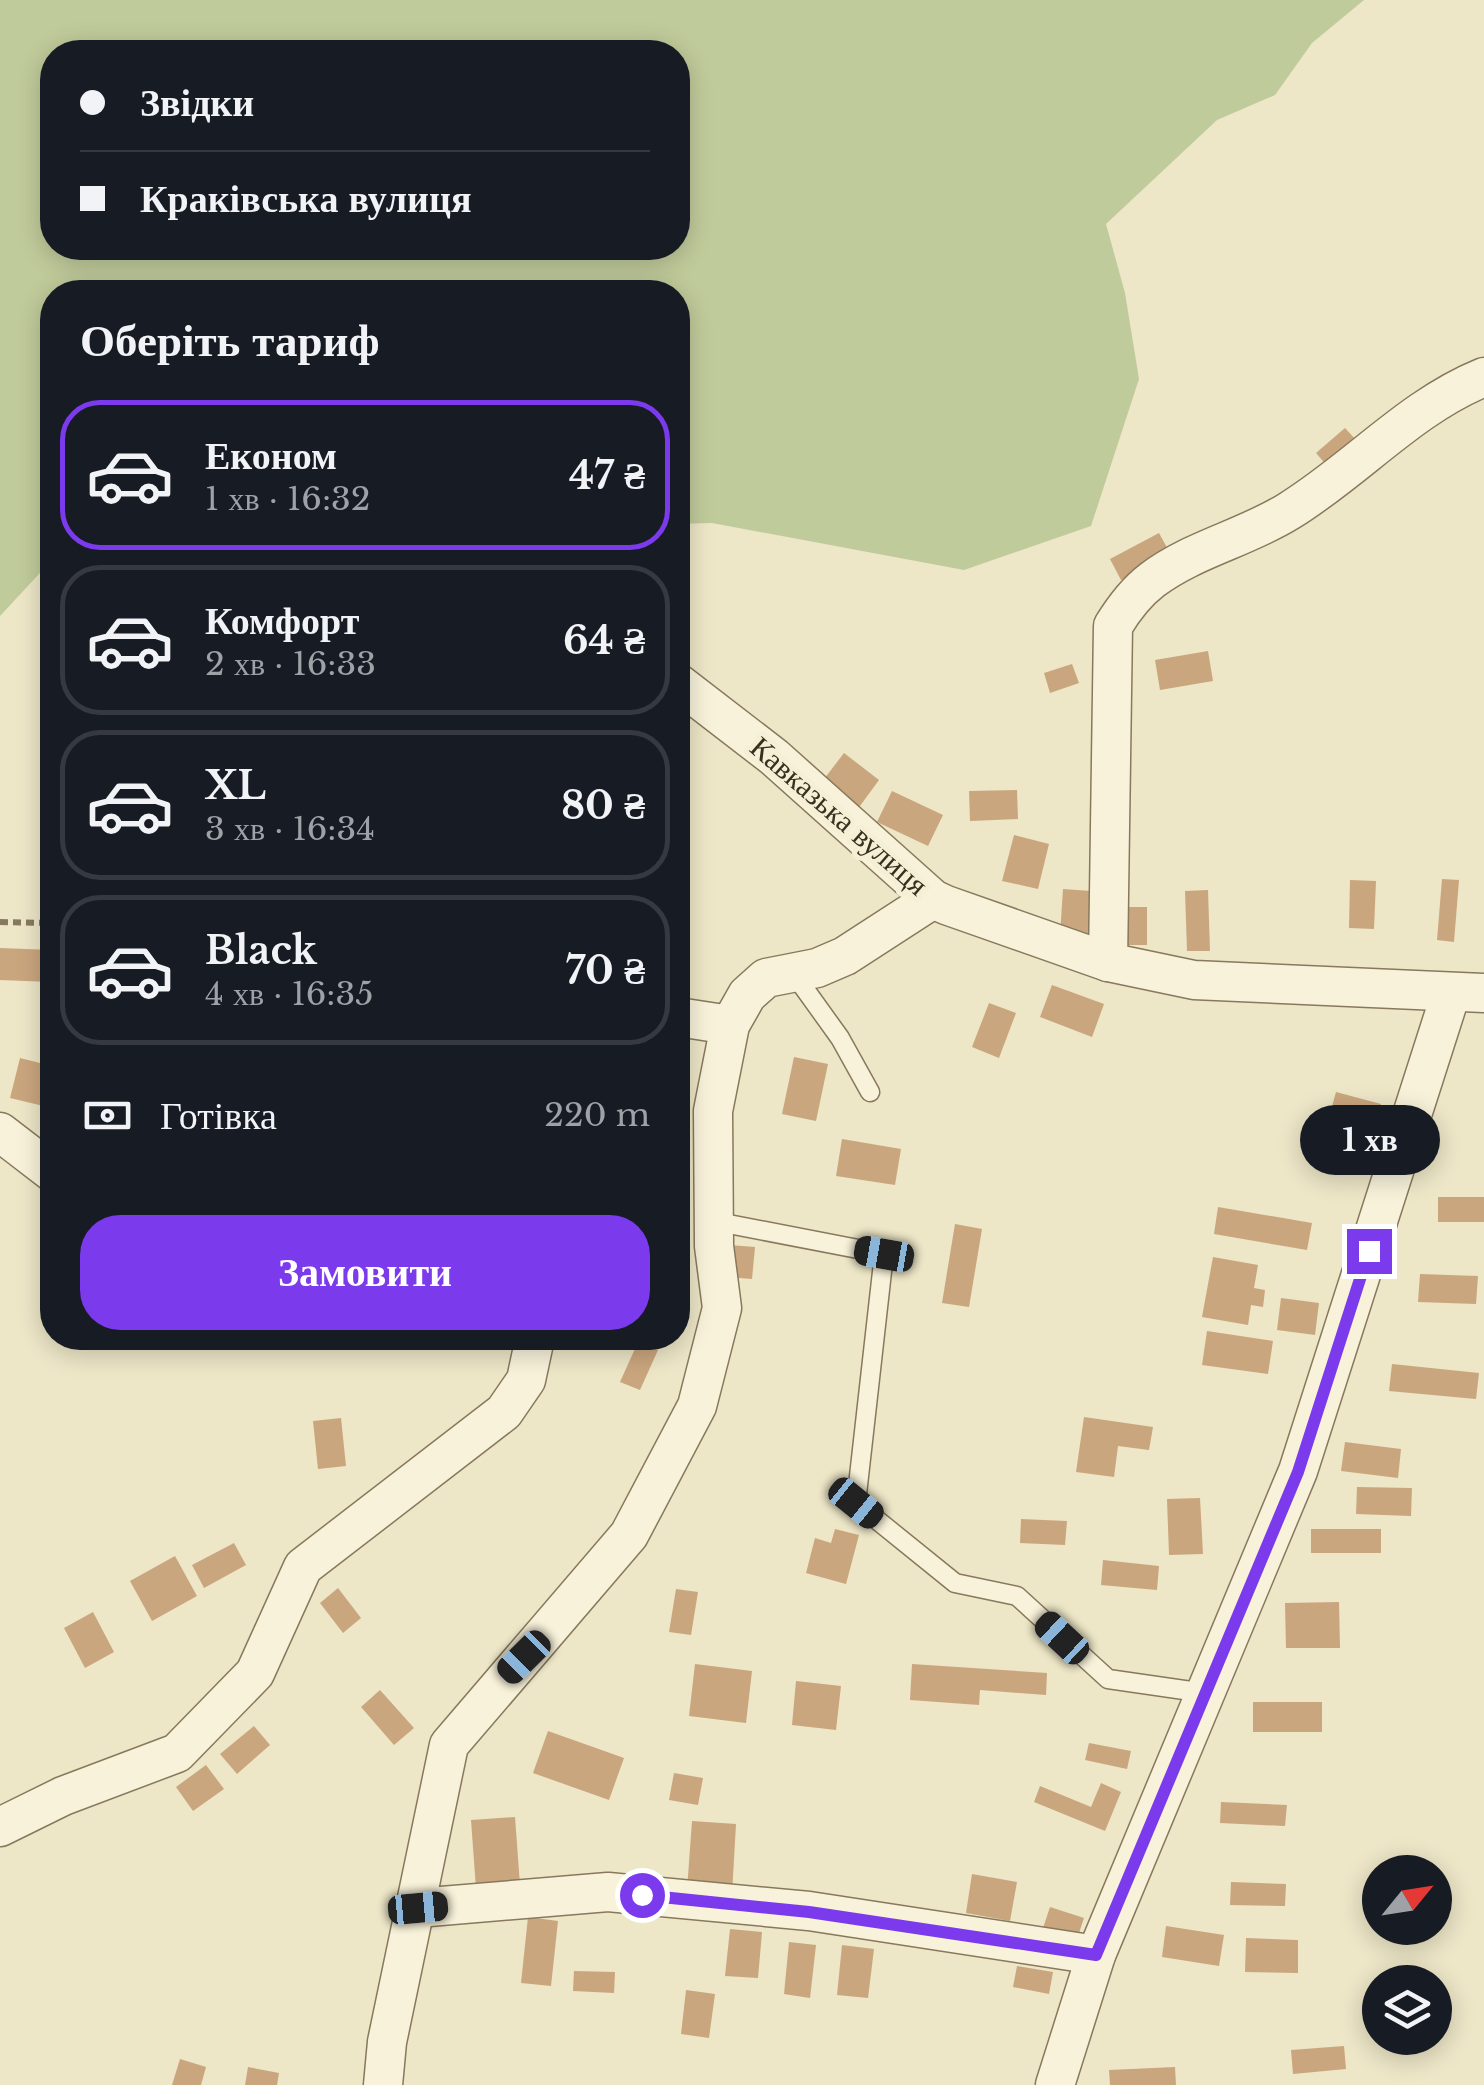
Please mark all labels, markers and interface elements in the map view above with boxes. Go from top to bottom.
text: Звідки [140,79,254,126]
text: Краківська вулиця [140,175,471,222]
text: Оберіть тариф [80,312,380,368]
icon: car [85,430,175,520]
text: Економ [205,432,337,479]
text: 47 ₴ [569,452,645,499]
text: 1 хв · 16:32 [205,479,370,519]
icon: car [85,595,175,685]
text: Комфорт [205,597,359,644]
text: 64 ₴ [563,617,645,664]
text: 2 хв · 16:33 [205,644,376,684]
street label: Кавказька вулиця [743,728,936,903]
icon: car [85,760,175,850]
text: XL [205,762,266,809]
text: 80 ₴ [561,782,645,829]
text: 3 хв · 16:34 [205,809,375,849]
icon: car [85,925,175,1015]
text: Black [205,927,317,974]
text: 70 ₴ [565,947,645,994]
text: 4 хв · 16:35 [205,974,373,1014]
icon: cash [80,1088,135,1143]
text: Готівка [160,1092,277,1139]
text: 220 m [544,1095,650,1135]
callout: 1 хв [1299,1106,1439,1176]
text: 1 хв [1342,1120,1398,1160]
button: Замовити [80,1215,650,1330]
route end [1347,1229,1392,1274]
car [852,1234,916,1274]
car [823,1472,889,1534]
car [1030,1607,1094,1669]
car [492,1625,556,1689]
north arrow [1362,1855,1452,1945]
map controls [1362,1855,1452,2055]
route start [620,1873,665,1918]
car [387,1890,449,1926]
button: layers [1362,1965,1452,2055]

